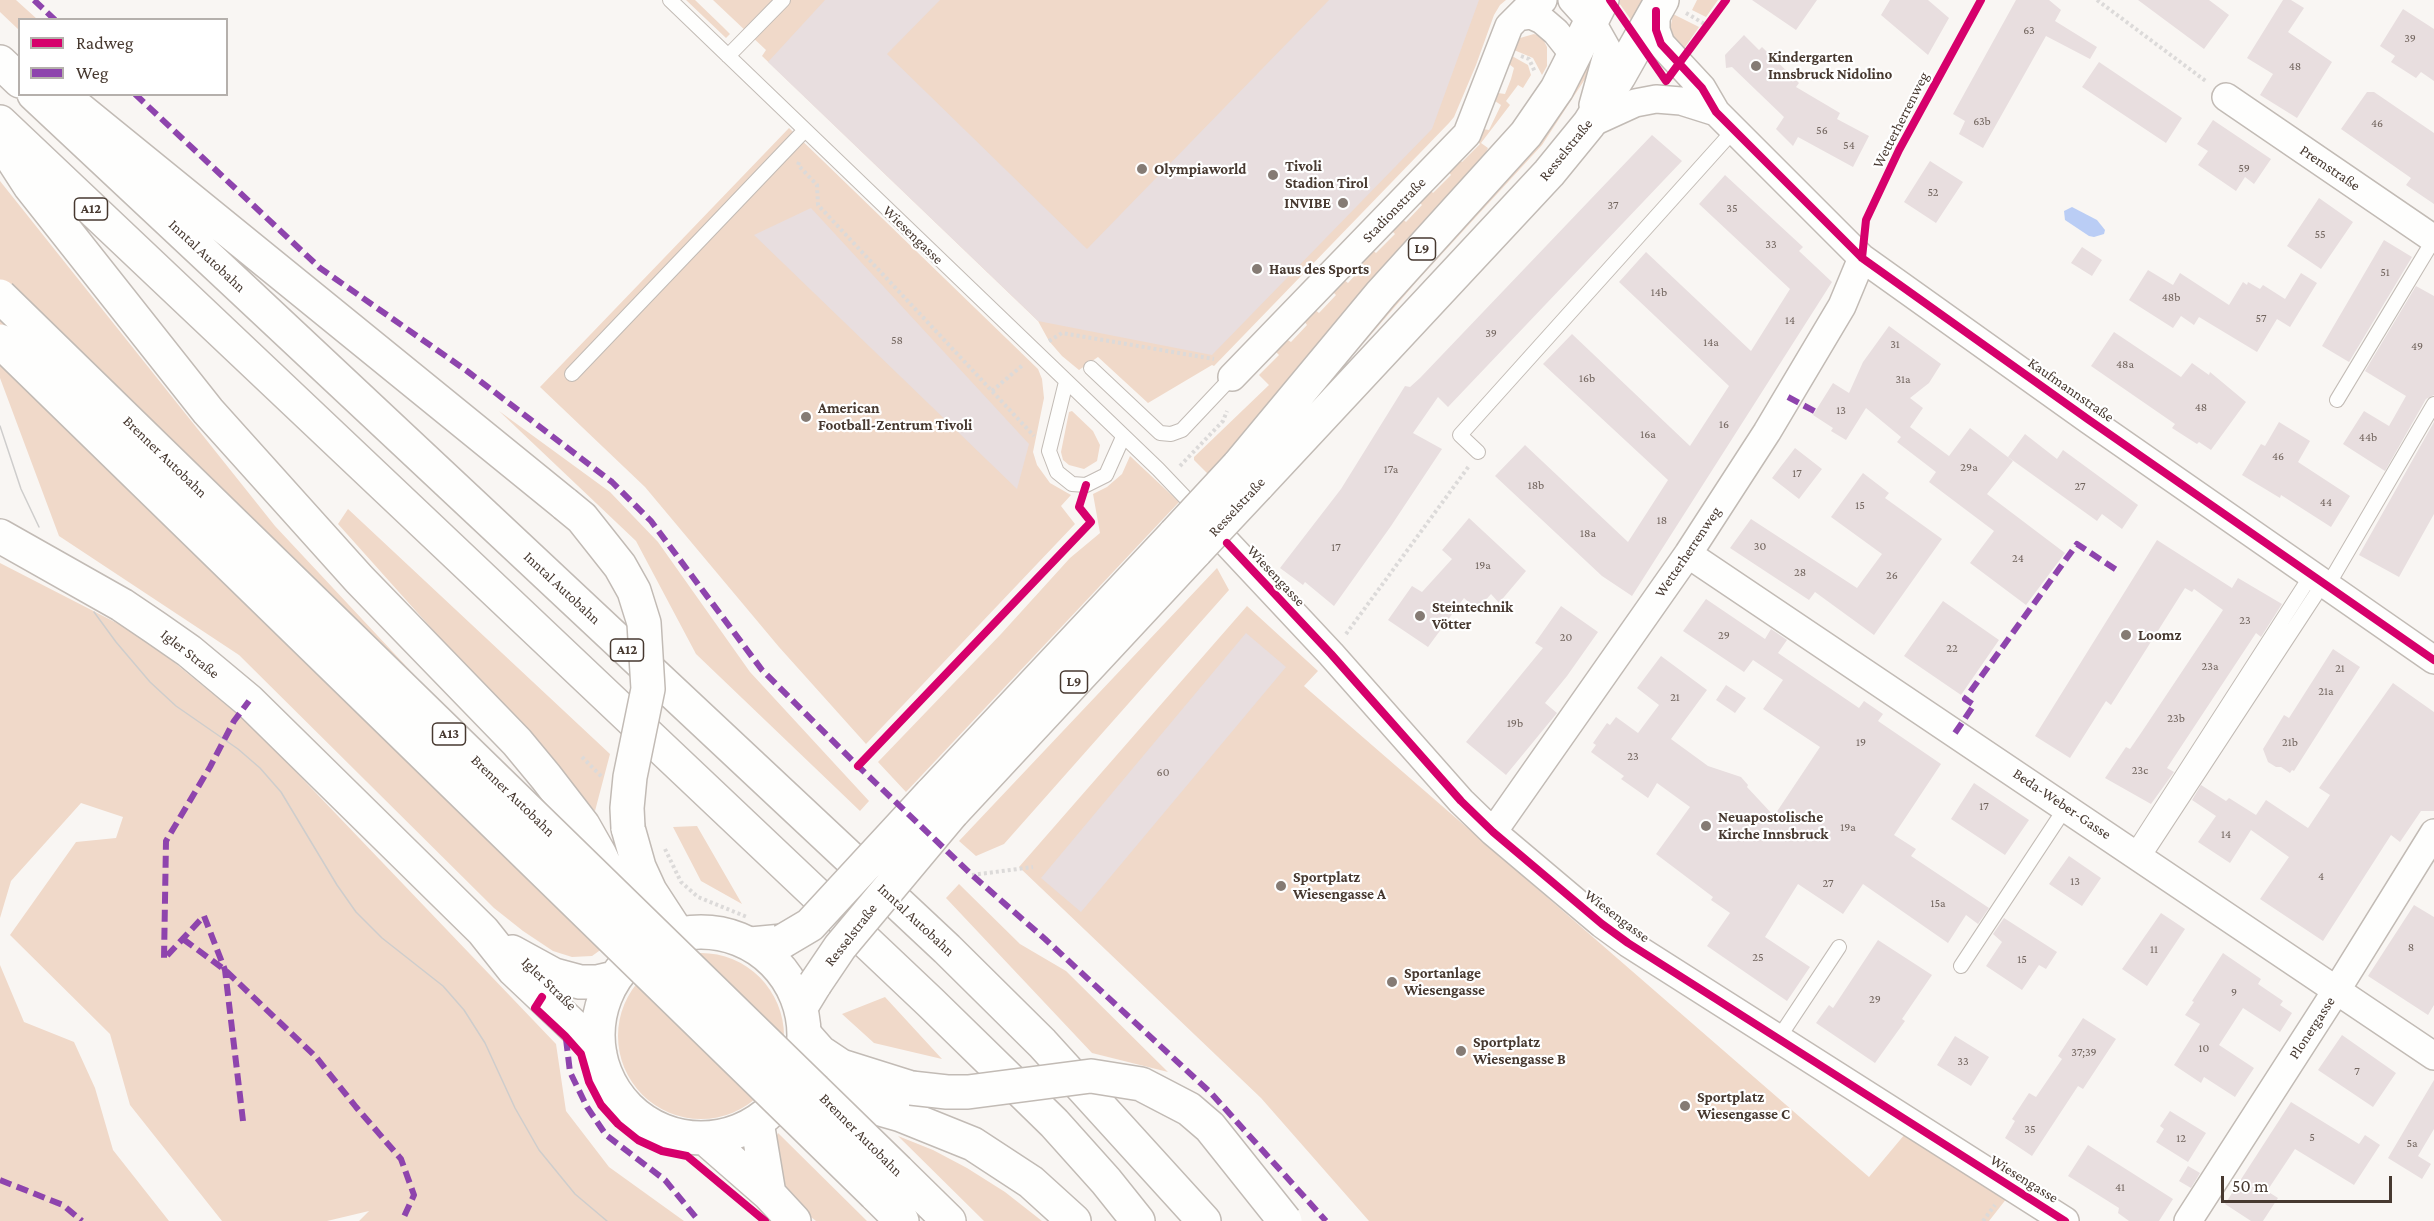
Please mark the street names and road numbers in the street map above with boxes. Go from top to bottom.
street label: Wetterherrenweg [1869,69,1933,171]
street label: Resselstraße [1535,115,1597,185]
street label: Premstraße [2296,141,2364,195]
street label: Stadionstraße [1358,174,1430,246]
road number: A12 [74,198,107,220]
street label: Wiesengasse [879,202,947,268]
street label: Inntal Autobahn [165,216,249,296]
road number: L9 [1408,238,1436,260]
street label: Kaufmannstraße [2025,354,2117,426]
street label: Brenner Autobahn [119,412,211,502]
street label: Resselstraße [1205,474,1269,540]
street label: Wetterherrenweg [1651,503,1725,601]
street label: Wiesengasse [1243,542,1309,610]
street label: Inntal Autobahn [520,548,604,628]
street label: Igler Straße [157,626,223,682]
road number: A12 [610,639,644,661]
road number: L9 [1060,671,1088,693]
road number: A13 [432,723,466,745]
street label: Brenner Autobahn [467,751,559,841]
street label: Beda-Weber-Gasse [2010,765,2114,843]
street label: Inntal Autobahn [874,880,958,960]
street label: Wiesengasse [1581,886,1653,946]
street label: Resselstraße [821,900,881,970]
street label: Igler Straße [518,953,580,1015]
street label: Plonergasse [2285,993,2339,1063]
street label: Brenner Autobahn [816,1090,906,1180]
street label: Wiesengasse [1987,1151,2061,1207]

